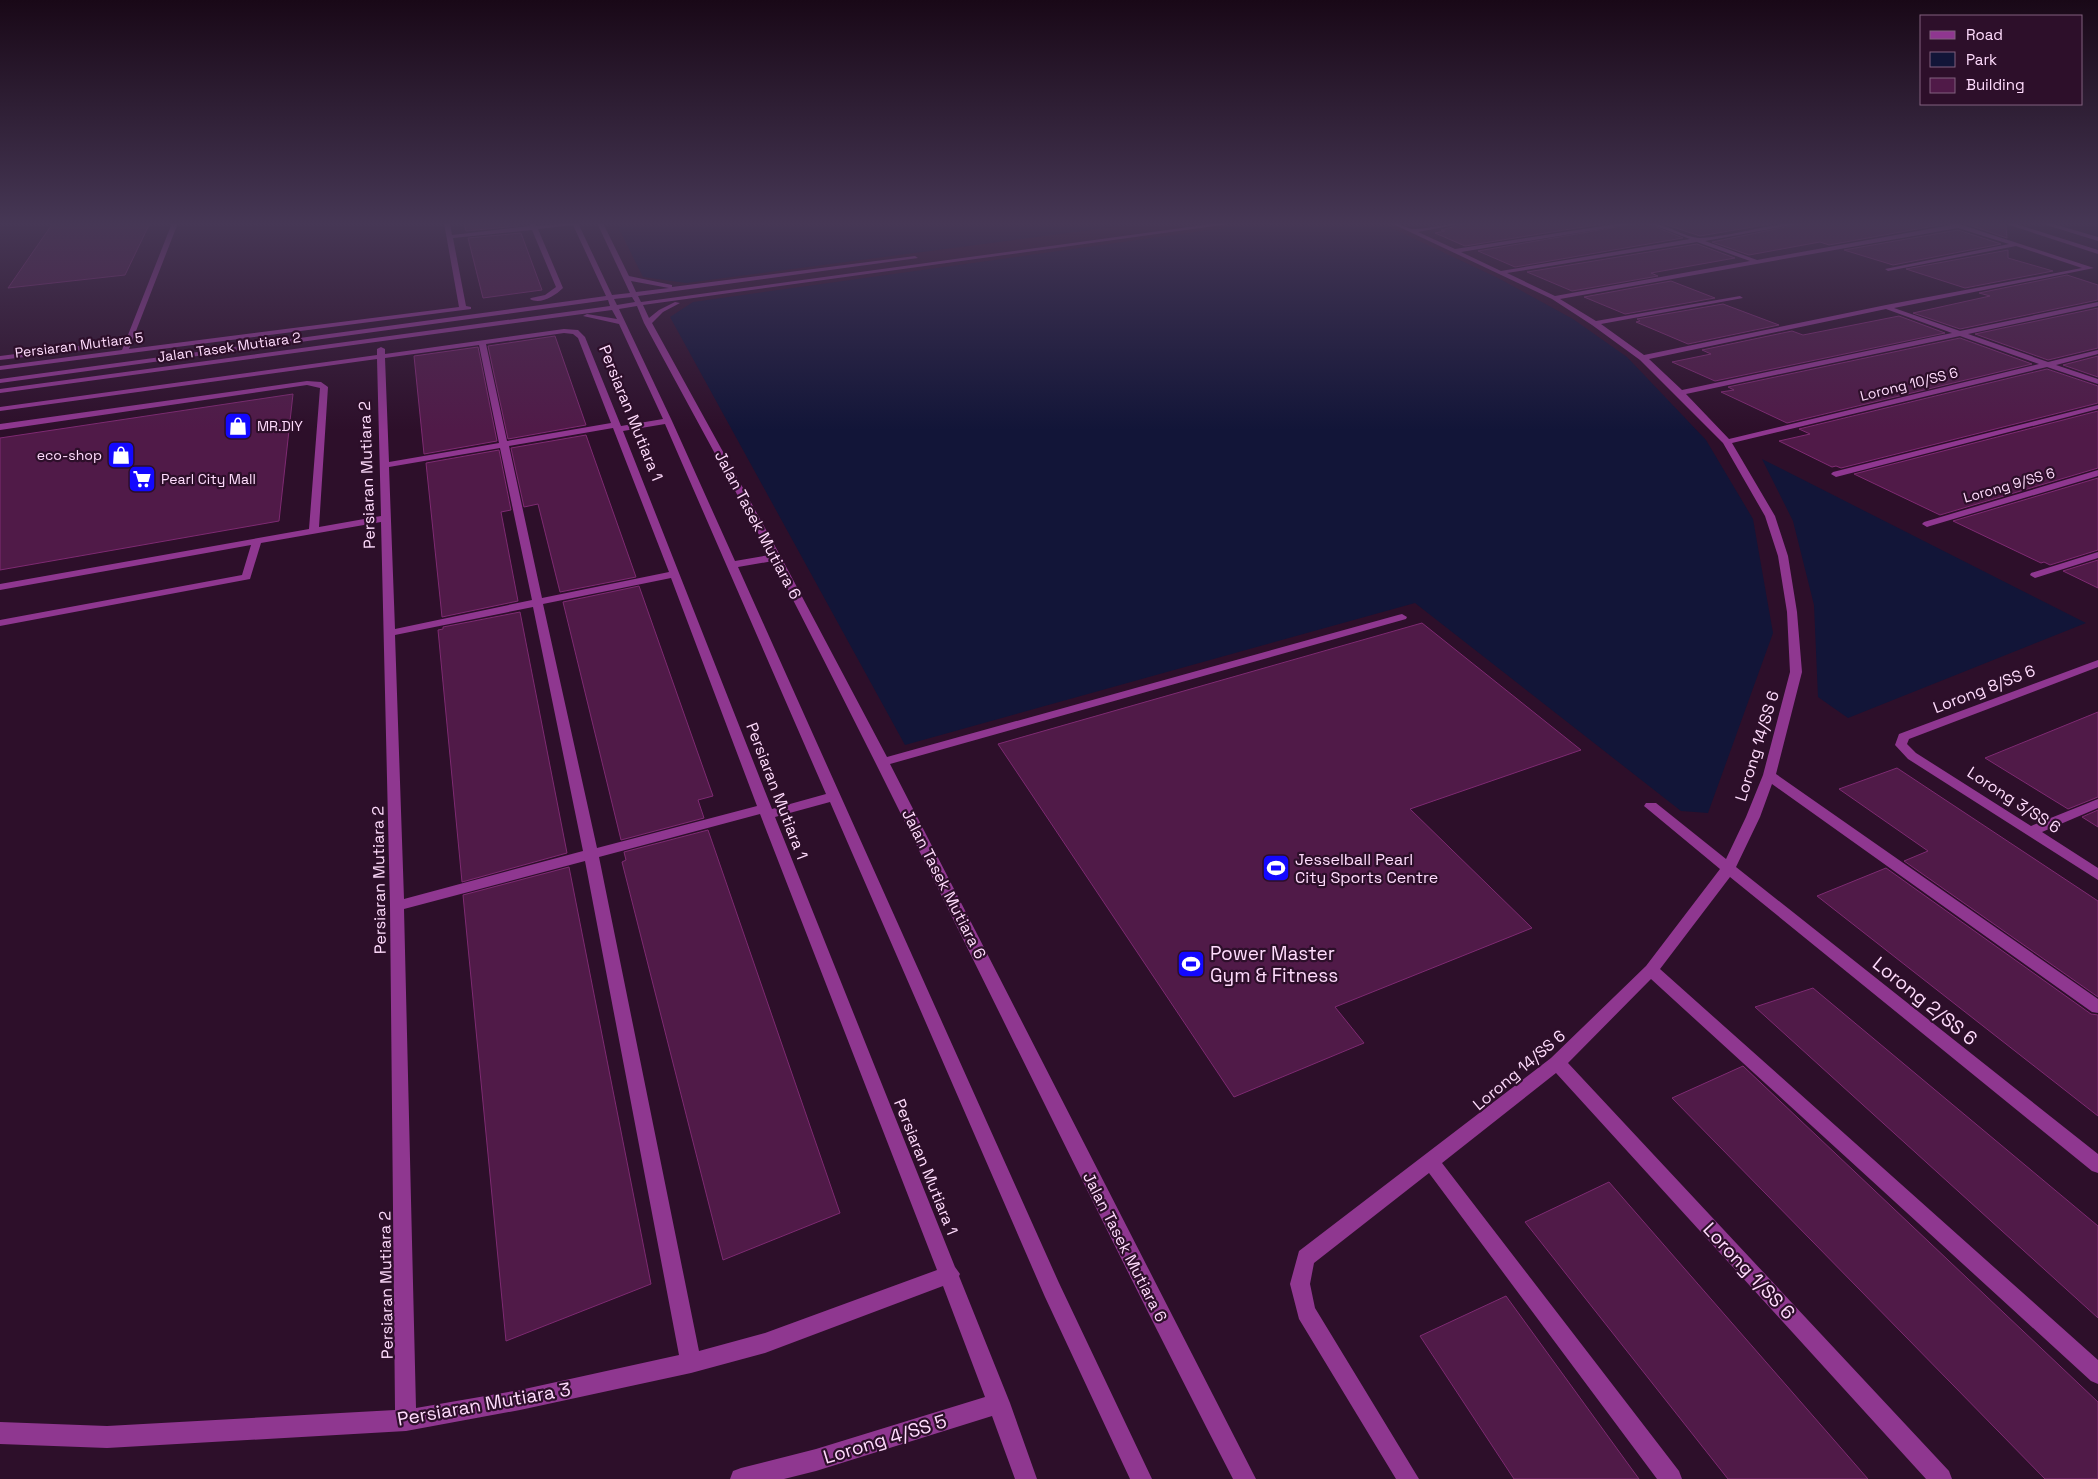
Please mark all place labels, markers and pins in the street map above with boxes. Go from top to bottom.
shop icon: MR.DIY [223,411,253,441]
place label: MR.DIY [257,417,303,435]
shop icon: eco-shop [106,440,136,470]
place label: eco-shop [37,446,102,464]
supermarket icon: Pearl City Mall [127,464,157,494]
place label: Pearl City Mall [161,470,256,488]
place label: Jesselball Pearl City Sports Centre [1295,849,1438,888]
sports icon: Jesselball Pearl City Sports Centre [1261,853,1291,883]
place label: Power Master Gym & Fitness [1210,941,1338,988]
sports icon: Power Master Gym & Fitness [1176,949,1206,979]

